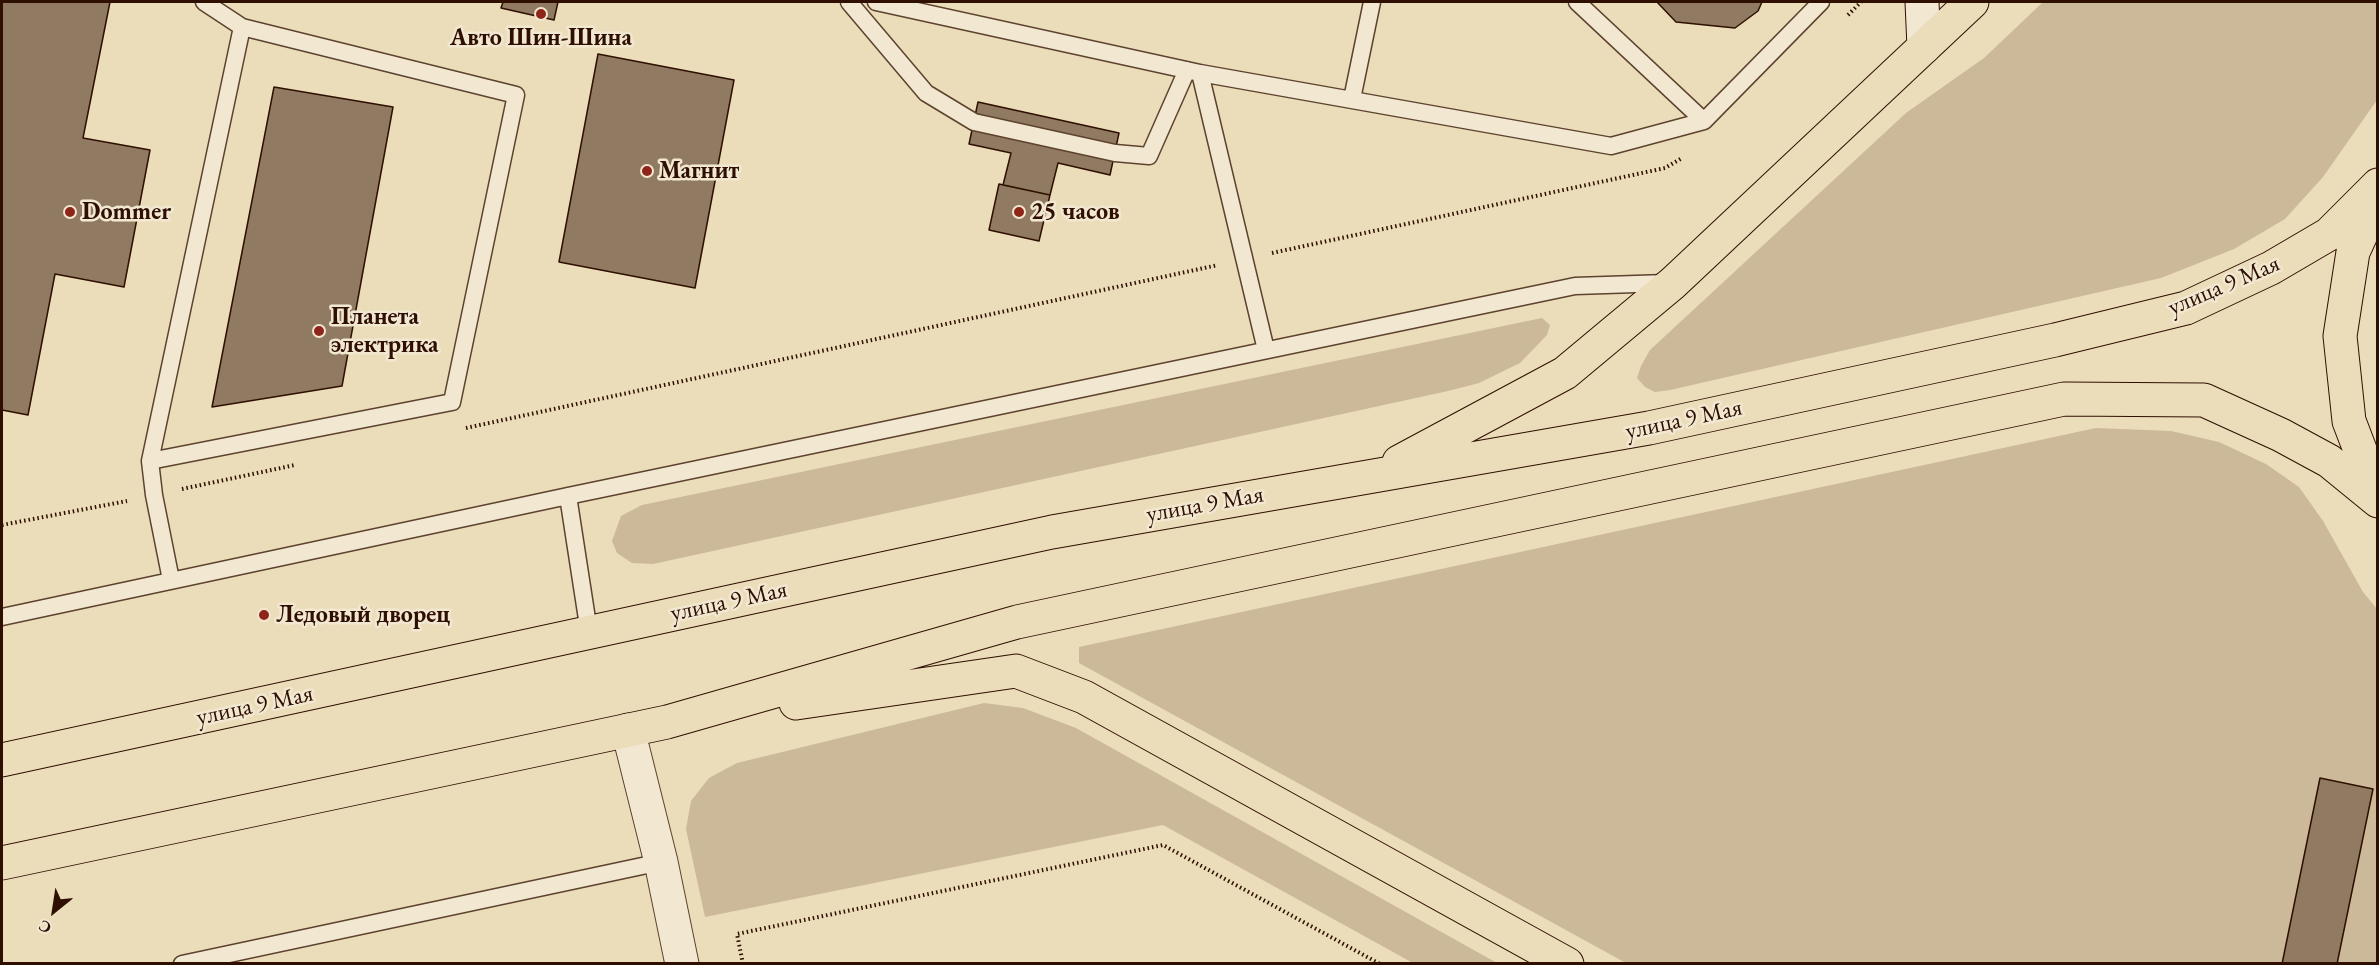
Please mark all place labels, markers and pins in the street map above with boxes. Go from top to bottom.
marker: Авто Шин-Шина [534,7,548,21]
place label: Авто Шин-Шина [450,24,632,52]
place label: Магнит [659,157,739,185]
marker: Магнит [640,164,654,178]
place label: Dommer [82,198,171,226]
place label: 25 часов [1031,198,1120,226]
marker: Dommer [63,205,77,219]
marker: 25 часов [1012,205,1026,219]
place label: Планета электрика [331,303,439,359]
marker: Планета электрика [312,324,326,338]
place label: Ледовый дворец [276,601,450,629]
marker: Ледовый дворец [257,608,271,622]

